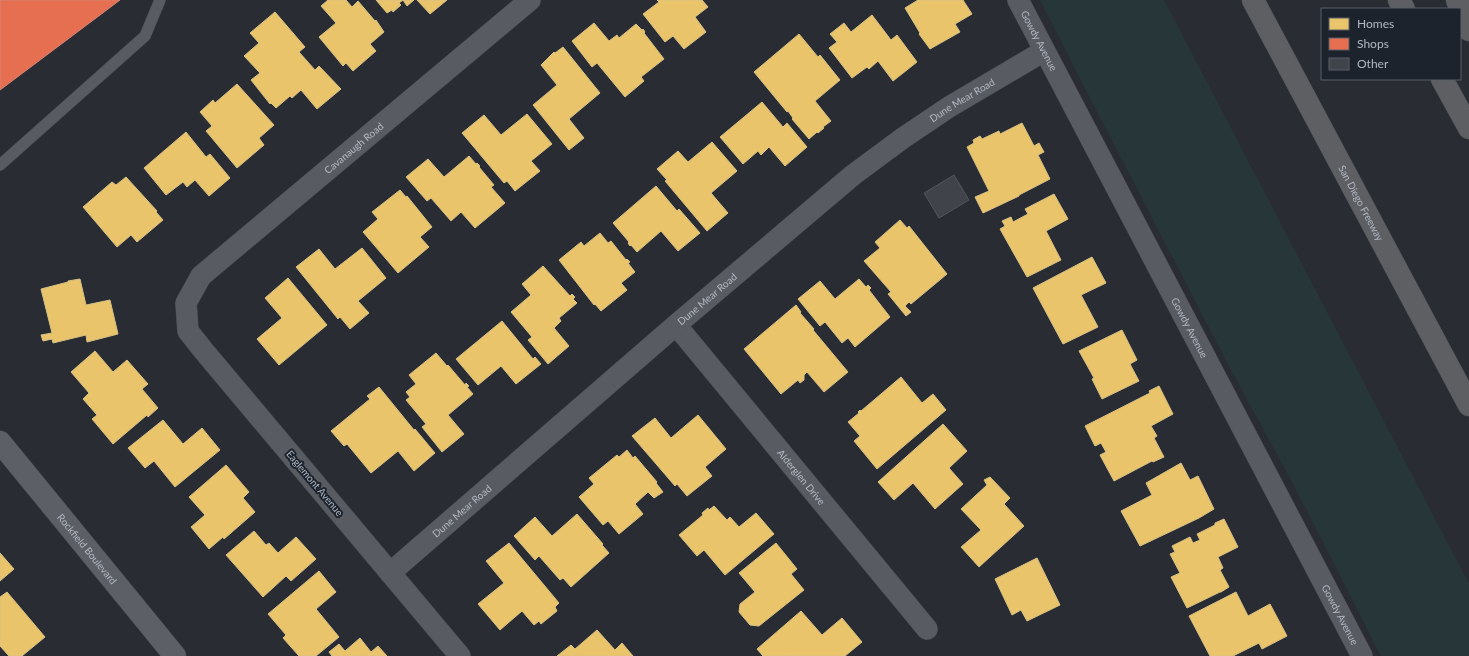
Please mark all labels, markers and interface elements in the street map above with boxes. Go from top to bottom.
street label: Gowdy Avenue [1019,8,1060,73]
legend [1321,8,1461,80]
text: Homes [1357,16,1394,31]
text: Shops [1357,36,1389,51]
text: Other [1357,56,1389,71]
street label: Dune Mear Road [927,75,997,124]
street label: Cavanaugh Road [322,120,386,176]
street label: San Diego Freeway [1336,163,1387,244]
street label: Dune Mear Road [675,270,739,327]
street label: Gowdy Avenue [1169,295,1211,360]
street label: Alderglen Drive [775,447,828,507]
street label: Eaglemont Avenue [284,448,346,518]
street label: Dune Mear Road [430,482,494,540]
street label: Rockfield Boulevard [55,511,120,586]
street label: Gowdy Avenue [1320,582,1361,647]

